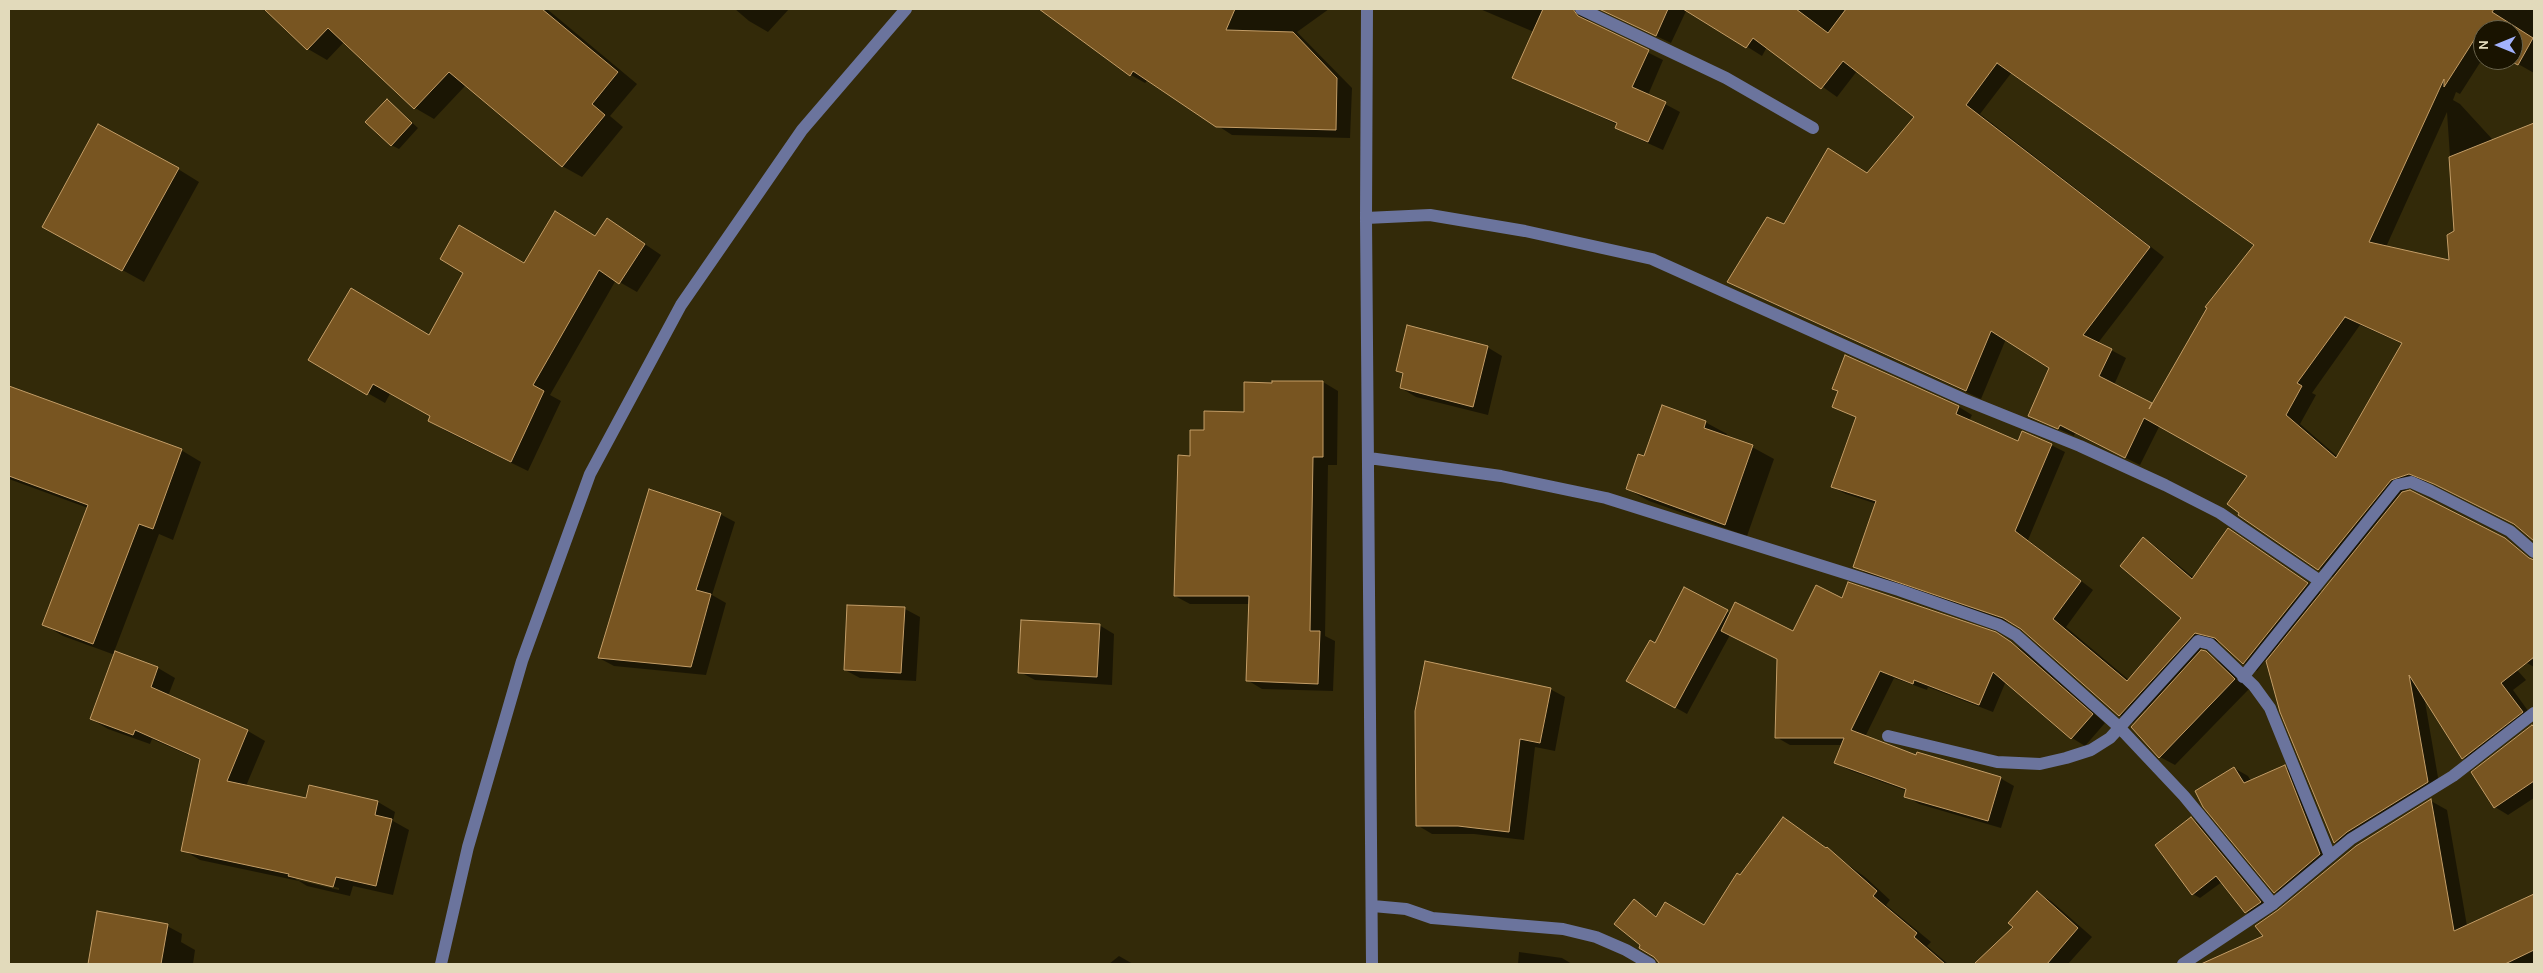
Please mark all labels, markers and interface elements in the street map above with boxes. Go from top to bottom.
north arrow [2473,20,2523,70]
text: N [2475,40,2492,50]

